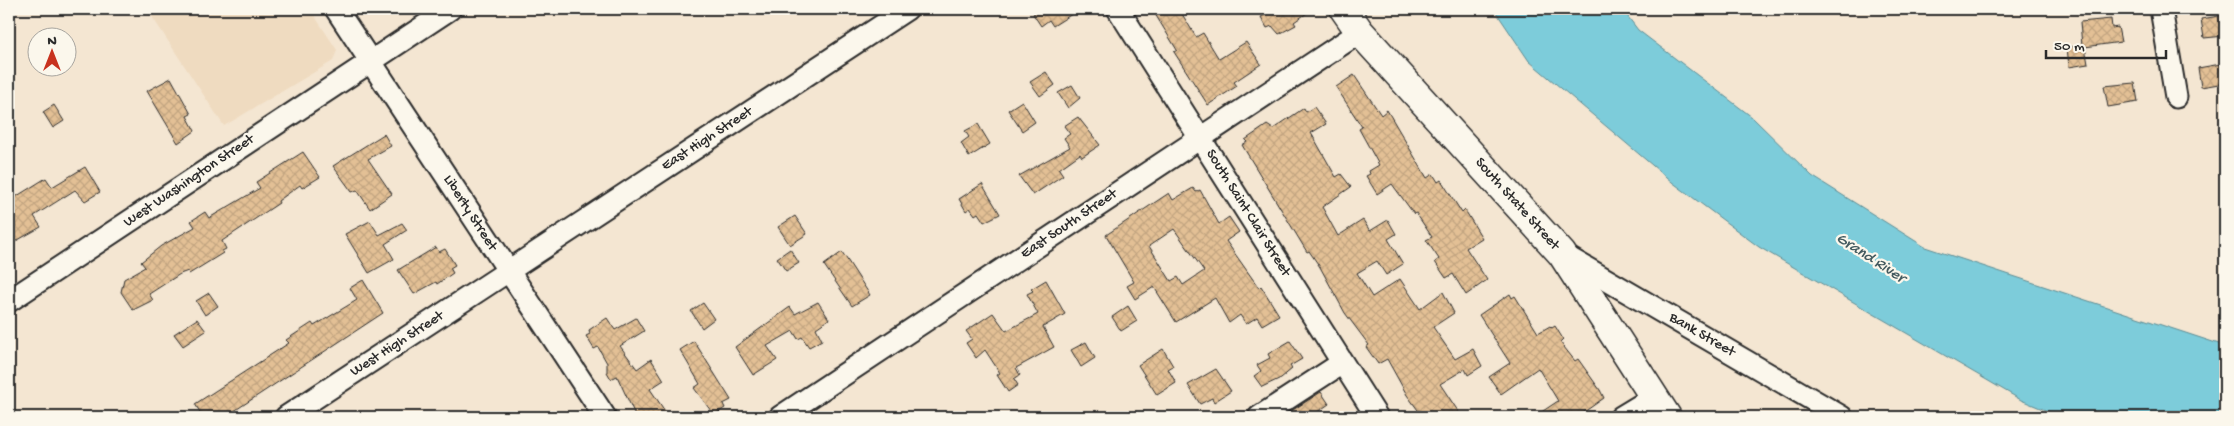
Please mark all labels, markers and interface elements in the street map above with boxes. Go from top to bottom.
north arrow [28,28,78,78]
scale bar [2046,28,2166,60]
text: N [47,33,57,50]
text: 50 m [2054,38,2085,56]
street label: East High Street [658,102,757,175]
street label: West Washington Street [120,129,259,231]
street label: South Saint Clair Street [1201,146,1296,282]
street label: South State Street [1471,154,1565,255]
street label: Liberty Street [439,172,502,256]
street label: East South Street [1017,184,1122,263]
water label: Grand River [1832,230,1911,290]
street label: West High Street [347,306,449,381]
street label: Bank Street [1665,308,1740,362]

